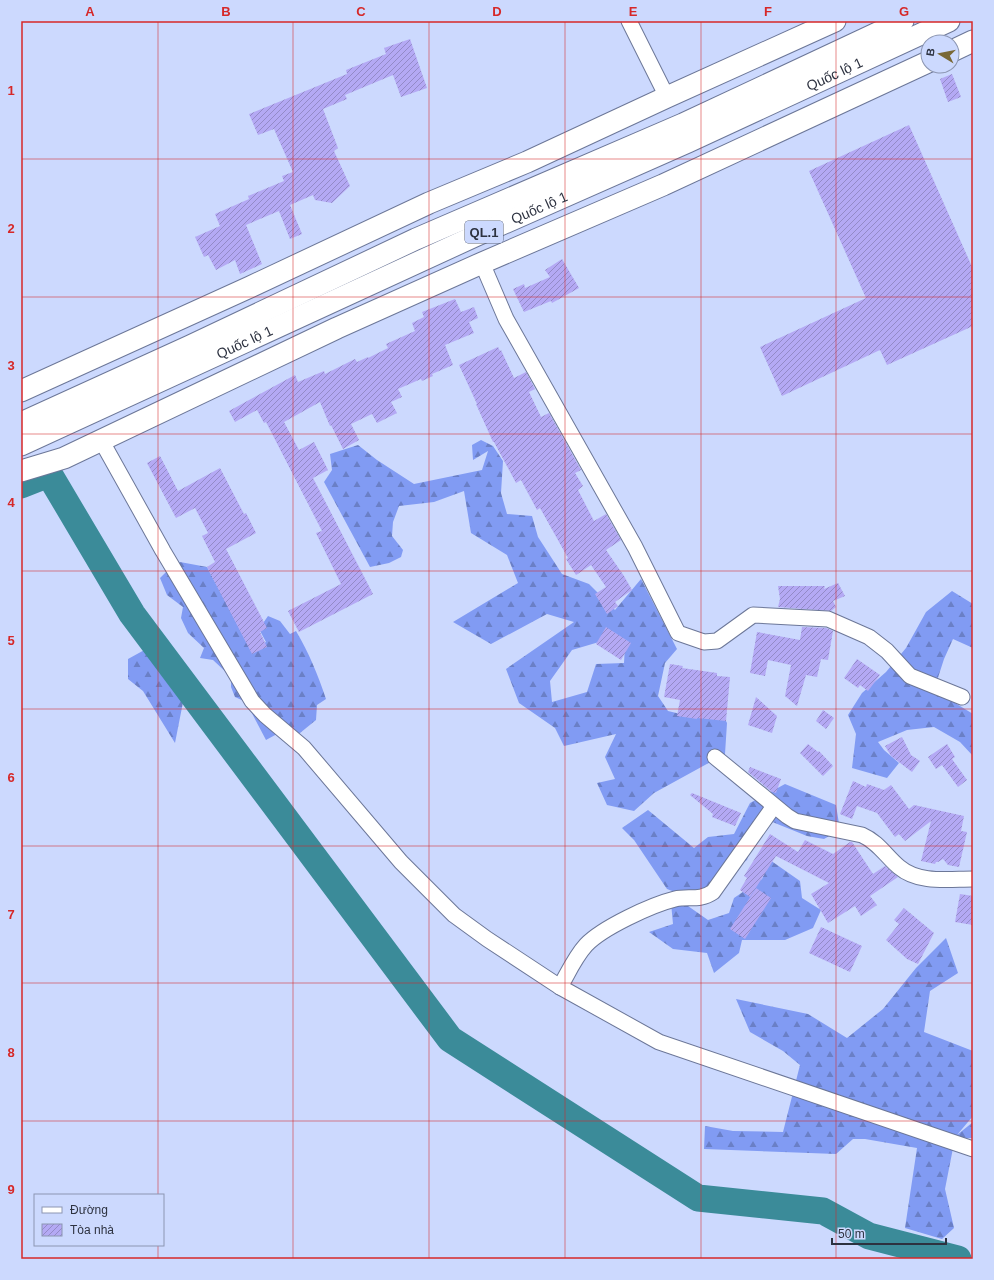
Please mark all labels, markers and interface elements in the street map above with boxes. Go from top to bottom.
text: A [85,4,95,19]
text: B [221,4,231,19]
text: C [356,4,366,19]
text: D [492,4,502,19]
text: E [629,4,638,19]
text: F [764,4,772,19]
text: G [899,4,909,19]
north arrow [920,34,960,74]
text: B [924,47,937,57]
street label: Quốc lộ 1 [804,54,865,94]
text: 1 [7,83,15,98]
street label: Quốc lộ 1 [509,188,570,227]
text: 2 [7,221,15,236]
road number: QL.1 [465,221,503,243]
street label: Quốc lộ 1 [214,322,275,362]
text: 3 [7,358,15,373]
text: 4 [7,495,15,510]
text: 5 [7,633,15,648]
text: 6 [7,770,15,785]
text: 7 [7,907,15,922]
text: 8 [7,1045,15,1060]
text: 9 [7,1182,15,1197]
legend [34,1194,164,1246]
text: Đường [70,1203,108,1217]
scale bar [832,1220,946,1246]
text: Tòa nhà [70,1223,114,1237]
text: 50 m [838,1227,865,1241]

